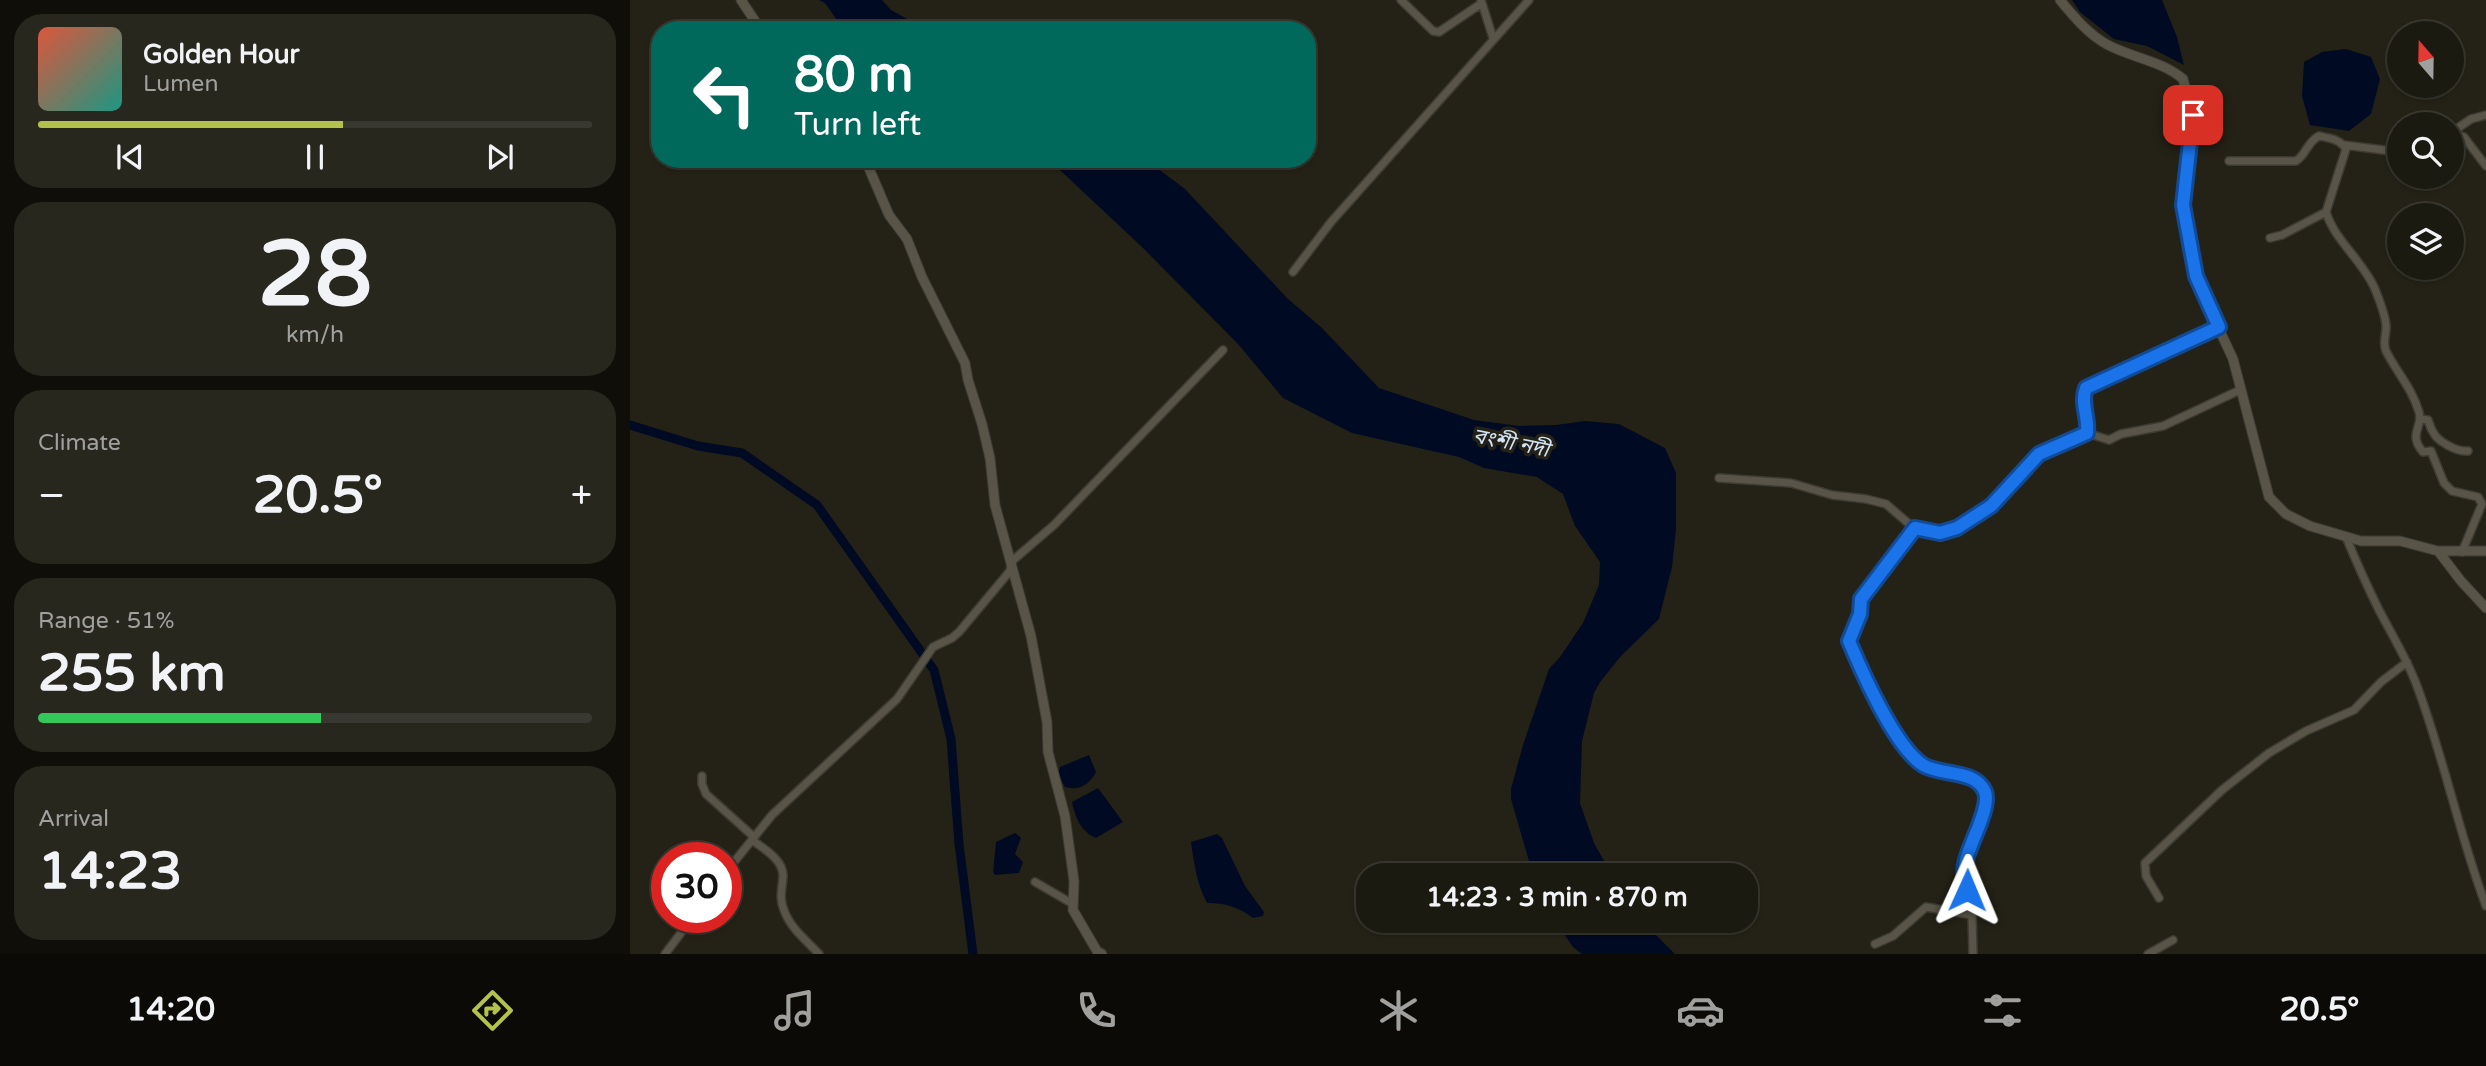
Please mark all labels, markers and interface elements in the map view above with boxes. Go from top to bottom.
north arrow [2387,21,2464,98]
map controls [2387,21,2464,280]
text: Golden Hour [143,39,300,70]
text: 80 m [794,46,913,105]
icon: left [679,49,770,140]
text: Lumen [143,70,218,98]
pin [2163,85,2223,145]
icon: arrive [2174,96,2212,134]
text: Turn left [794,106,921,144]
button: search [2387,112,2464,189]
icon: previous [111,138,149,176]
icon: pause [296,138,334,176]
icon: next [481,138,519,176]
button: layers [2387,203,2464,280]
text: 28 [258,220,372,330]
text: km/h [286,321,344,349]
water label: বংশী নদী [1471,422,1556,463]
text: Climate [38,429,121,457]
text: 20.5° [253,464,383,527]
text: − [38,473,65,519]
text: + [571,473,592,519]
text: Range · 51% [38,607,174,635]
text: 255 km [38,642,226,705]
text: Arrival [38,805,109,833]
text: 14:23 [38,840,182,903]
speed limit sign: 30 [651,842,742,933]
position arrow [1930,853,2004,927]
text: 14:23 · 3 min · 870 m [1426,882,1688,913]
icon: directions [468,986,517,1035]
icon: music [770,986,819,1035]
icon: phone [1072,986,1121,1035]
icon: climate [1374,986,1423,1035]
icon: car [1676,986,1725,1035]
icon: filters [1978,986,2027,1035]
text: 14:20 [126,991,215,1029]
text: 20.5° [2279,991,2359,1029]

